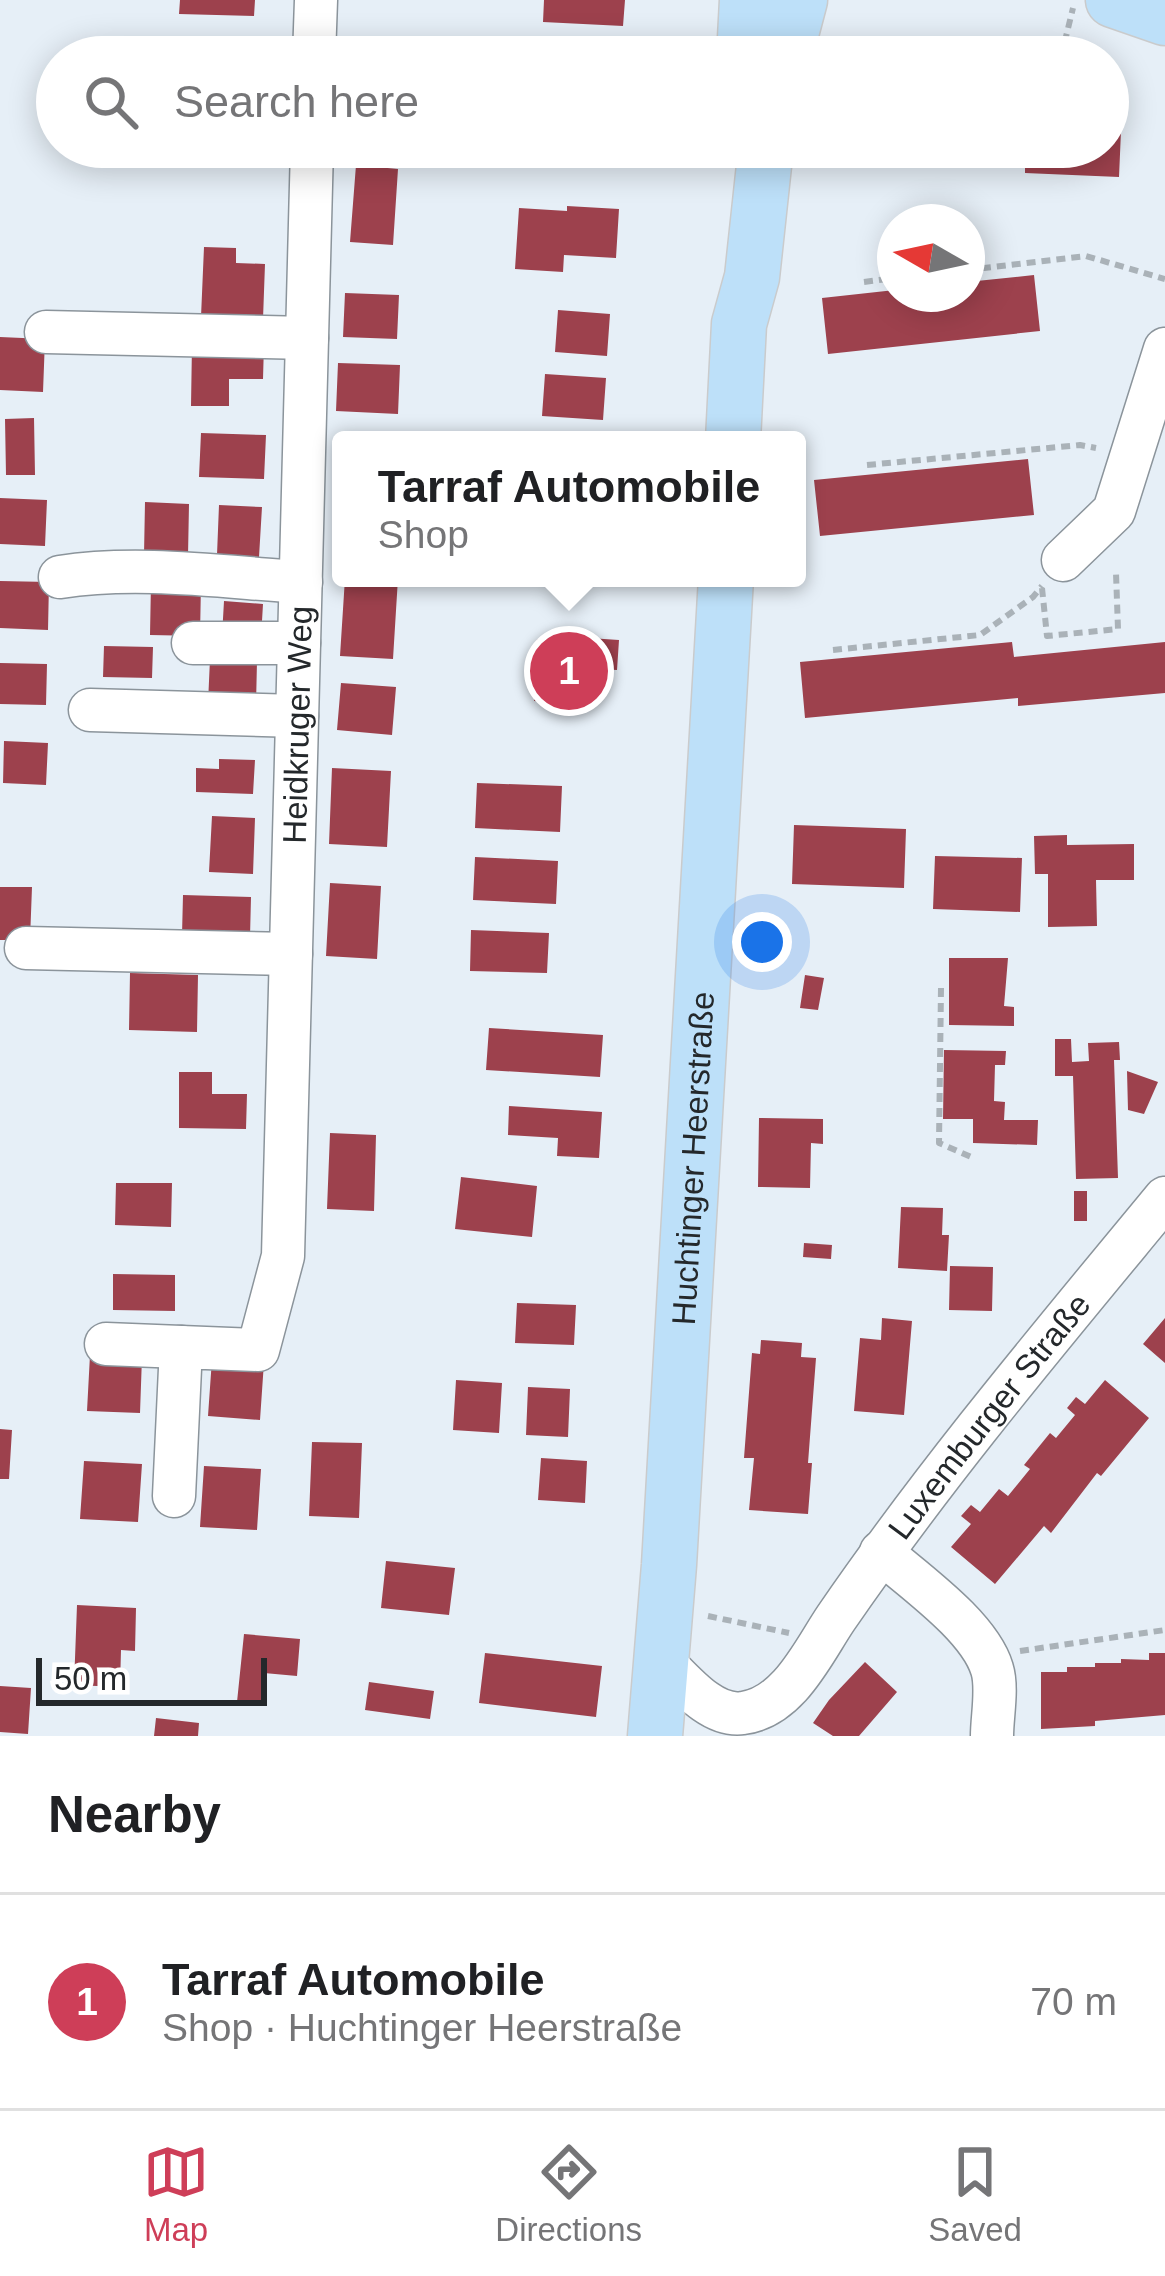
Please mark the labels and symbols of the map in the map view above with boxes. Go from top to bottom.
north arrow [877,204,985,312]
street label: Heidkruger Weg [275,605,318,844]
pin: 1 [530,626,608,716]
your location [732,912,792,972]
street label: Huchtinger Heerstraße [664,990,721,1326]
street label: Luxemburger Straße [880,1286,1097,1546]
scale bar [36,1652,267,1705]

